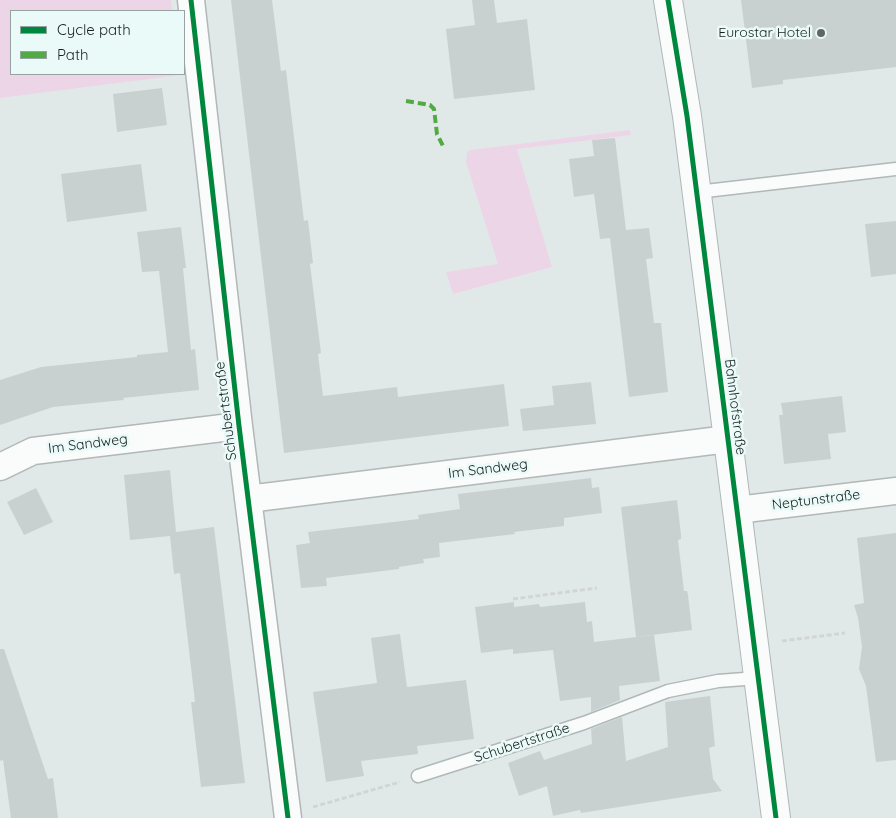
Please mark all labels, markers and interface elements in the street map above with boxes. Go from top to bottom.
legend [10,10,185,75]
text: Cycle path [57,20,131,39]
place label: Eurostar Hotel [718,25,811,41]
marker: Eurostar Hotel [815,27,827,39]
text: Path [57,45,89,64]
street label: Bahnhofstraße [721,358,749,456]
street label: Schubertstraße [212,361,240,461]
street label: Im Sandweg [47,431,129,457]
street label: Im Sandweg [447,456,529,482]
street label: Neptunstraße [771,486,861,514]
street label: Schubertstraße [472,720,572,766]

